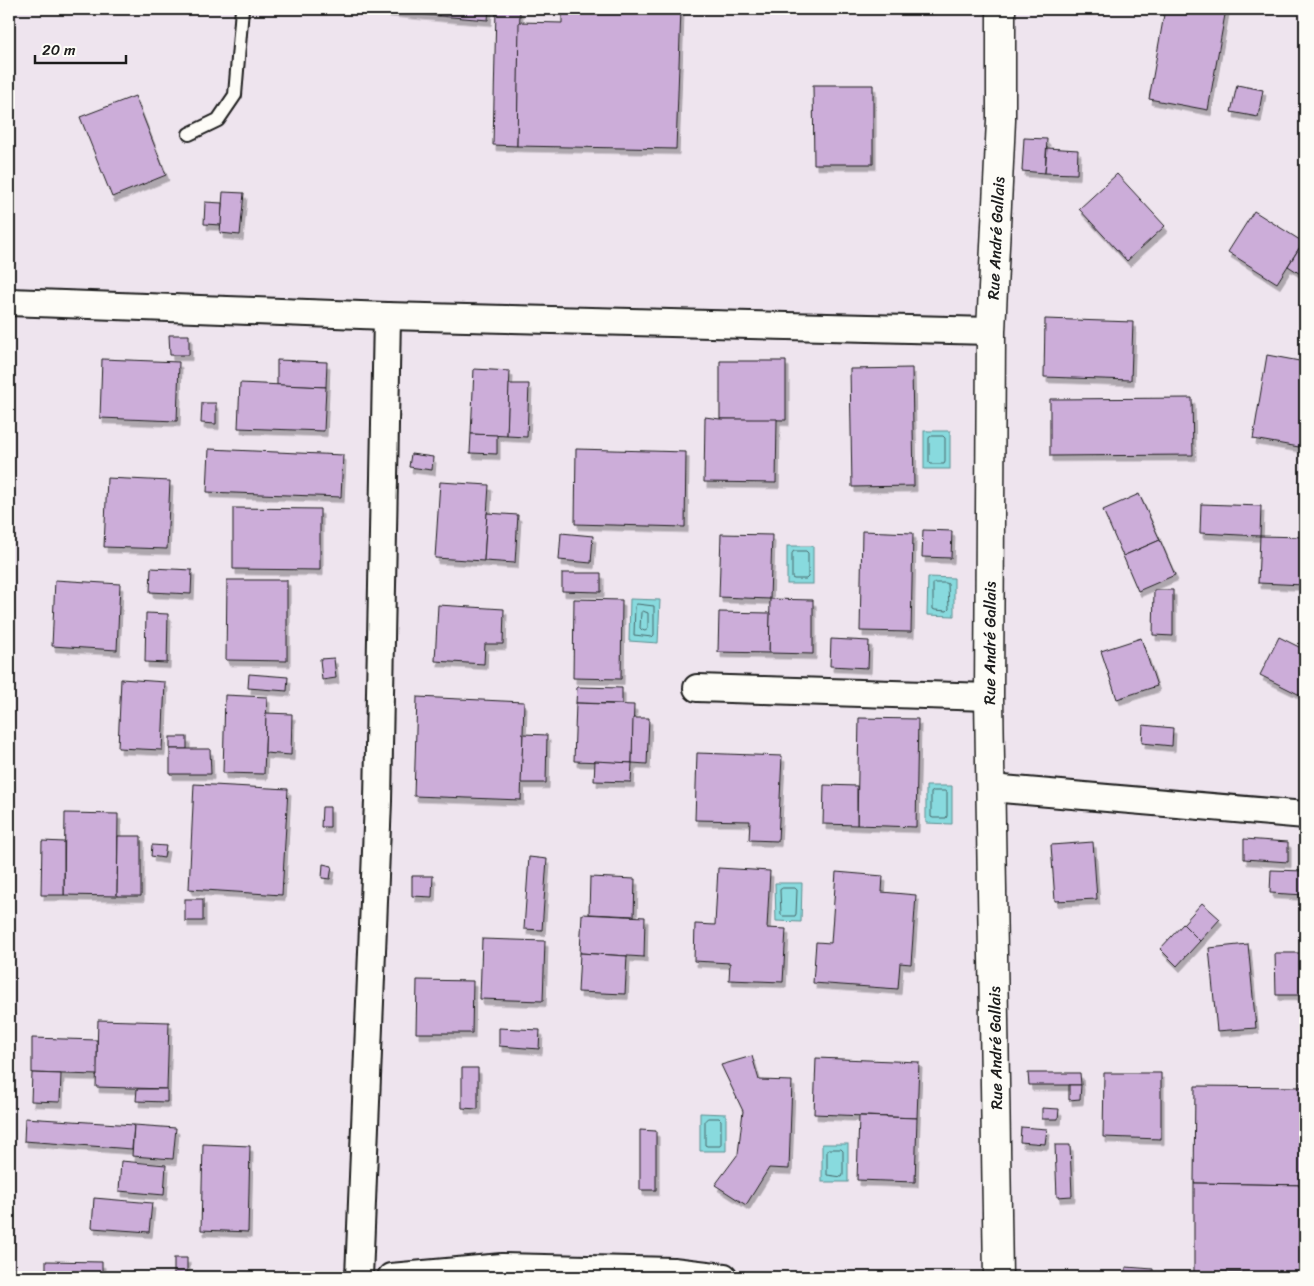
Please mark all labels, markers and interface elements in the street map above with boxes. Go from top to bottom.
scale bar [35,32,126,64]
text: 20 m [42,37,76,63]
street label: Rue André Gallais [978,175,1013,301]
street label: Rue André Gallais [975,581,1005,705]
street label: Rue André Gallais [980,986,1011,1110]

